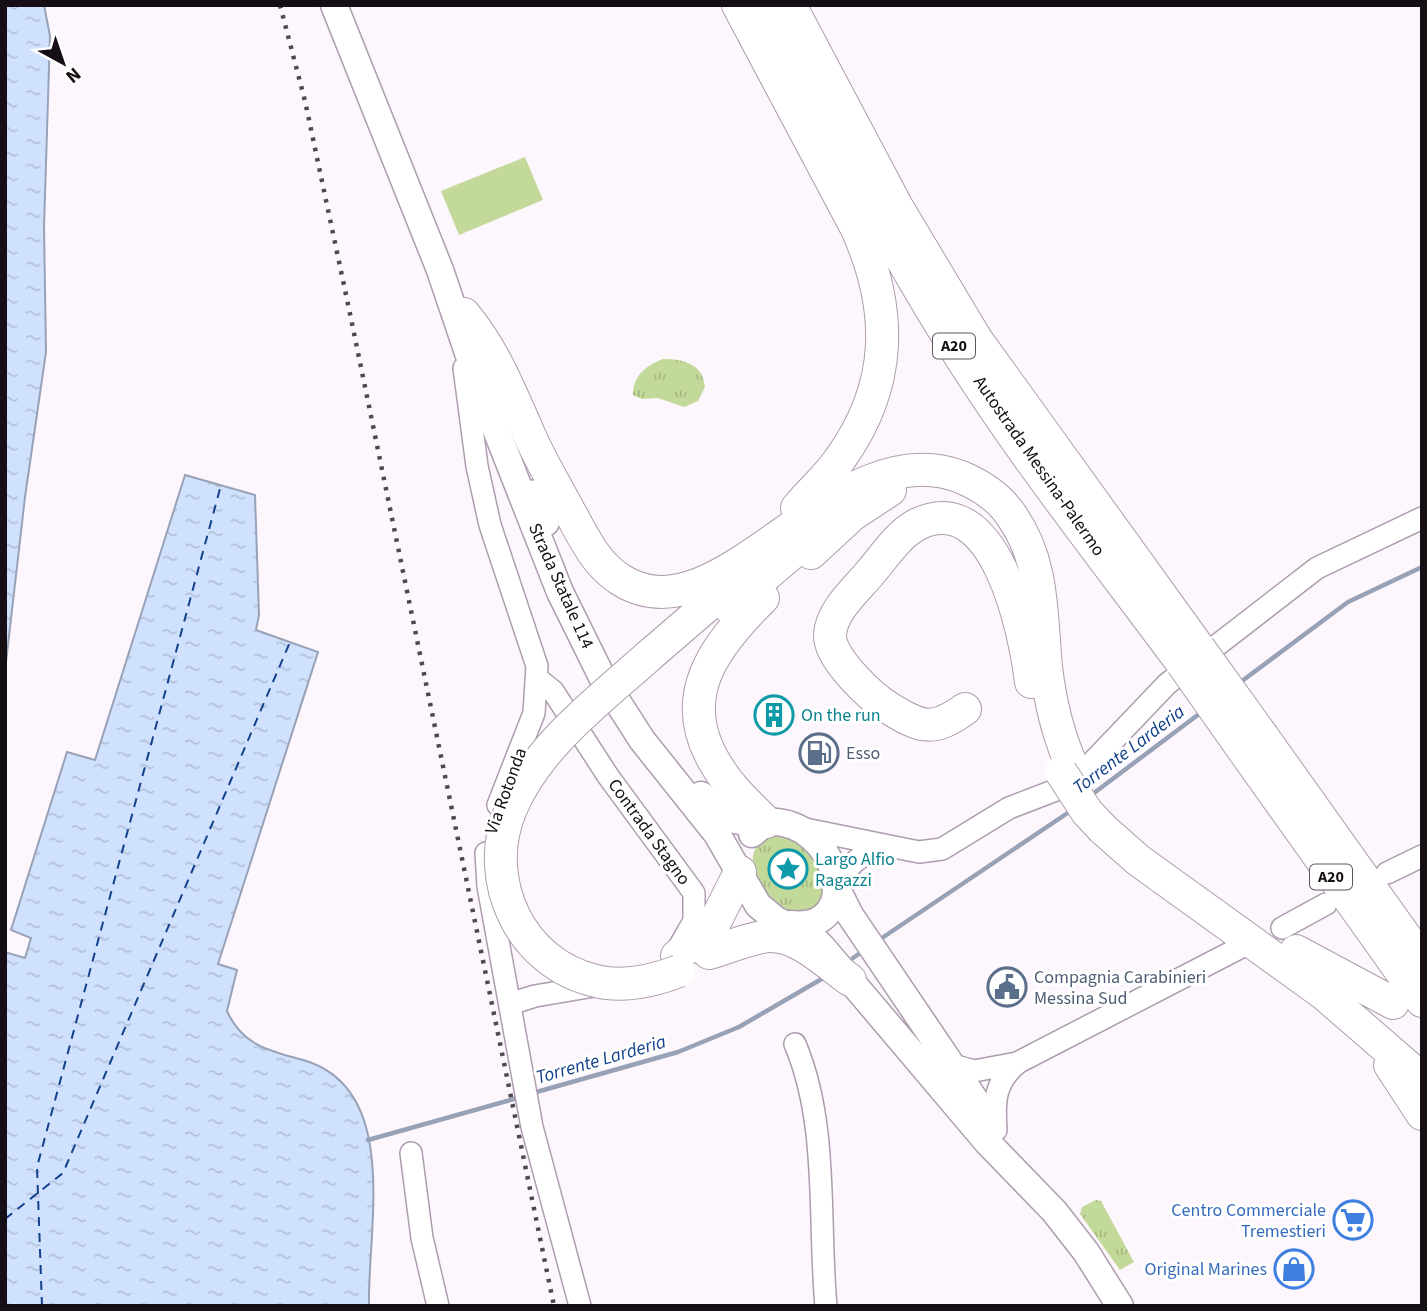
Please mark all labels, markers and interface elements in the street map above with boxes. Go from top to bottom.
north arrow [28,28,98,98]
text: N [59,60,86,89]
road number: A20 [933,334,975,358]
street label: Autostrada Messina-Palermo [967,371,1111,561]
street label: Strada Statale 114 [522,519,600,653]
building icon: On the run [753,694,795,736]
water label: Torrente Larderia [1067,699,1191,801]
place label: On the run [801,703,881,728]
fuel station icon: Esso [798,732,840,774]
place label: Esso [846,741,880,766]
street label: Via Rotonda [479,744,533,838]
street label: Contrada Stagno [602,774,696,890]
place label: Largo Alfio Ragazzi [815,847,895,893]
place icon: Largo Alfio Ragazzi [767,848,809,890]
road number: A20 [1310,864,1352,890]
place label: Compagnia Carabinieri Messina Sud [1034,965,1206,1011]
public building icon: Compagnia Carabinieri Messina Sud [986,966,1028,1008]
water label: Torrente Larderia [533,1029,669,1091]
place label: Centro Commerciale Tremestieri [1171,1198,1326,1244]
supermarket icon: Centro Commerciale Tremestieri [1332,1199,1374,1241]
shop icon: Original Marines [1273,1248,1315,1290]
place label: Original Marines [1145,1257,1267,1282]

